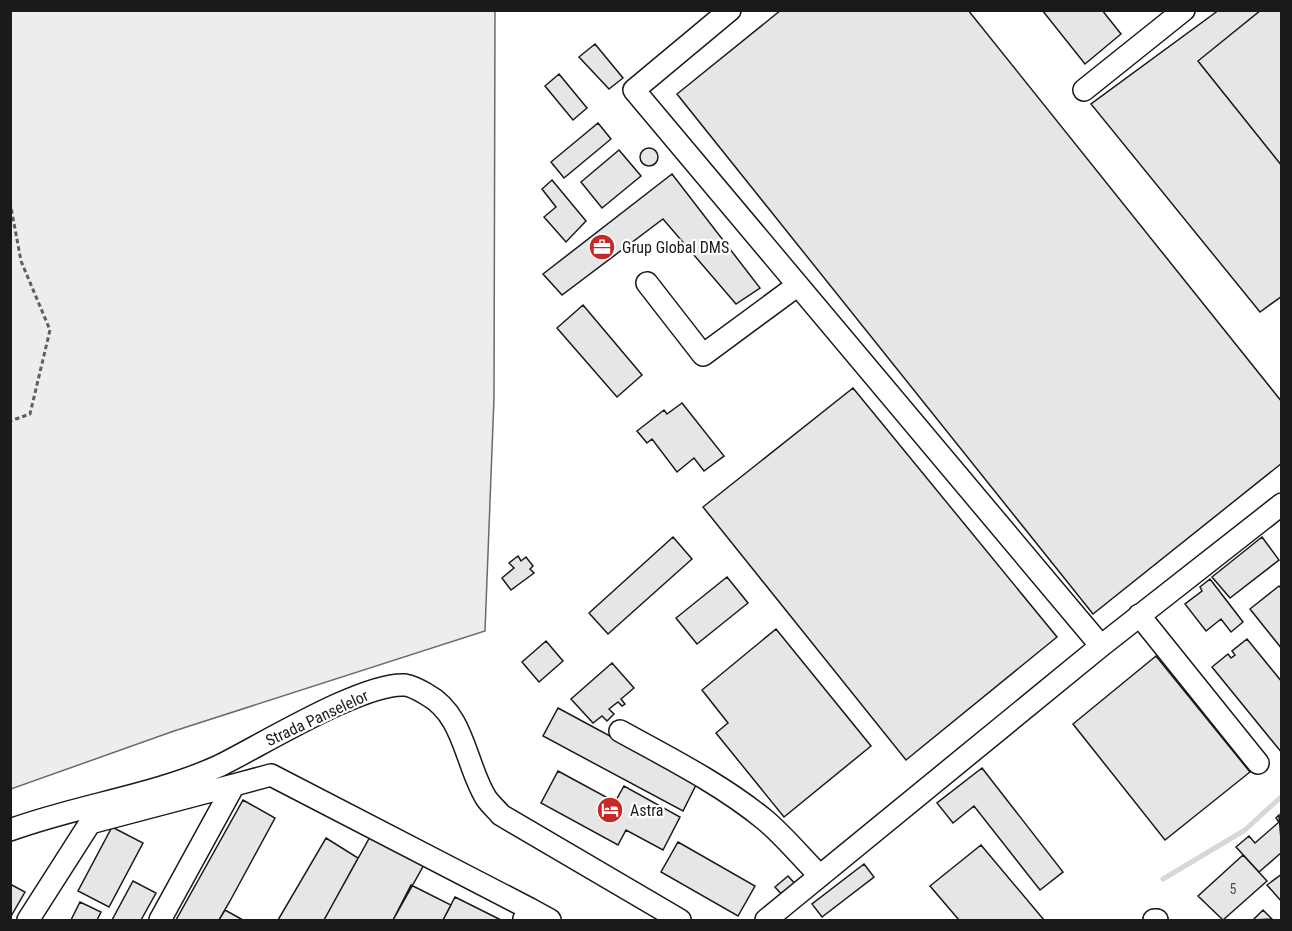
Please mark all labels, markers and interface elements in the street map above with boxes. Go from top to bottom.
office icon: Grup Global DMS [587,232,617,262]
place label: Grup Global DMS [622,238,729,257]
street label: Strada Panselelor [263,686,372,750]
hotel icon: Astra [595,795,625,825]
place label: Astra [630,801,663,820]
house number: 5 [1230,881,1237,897]

